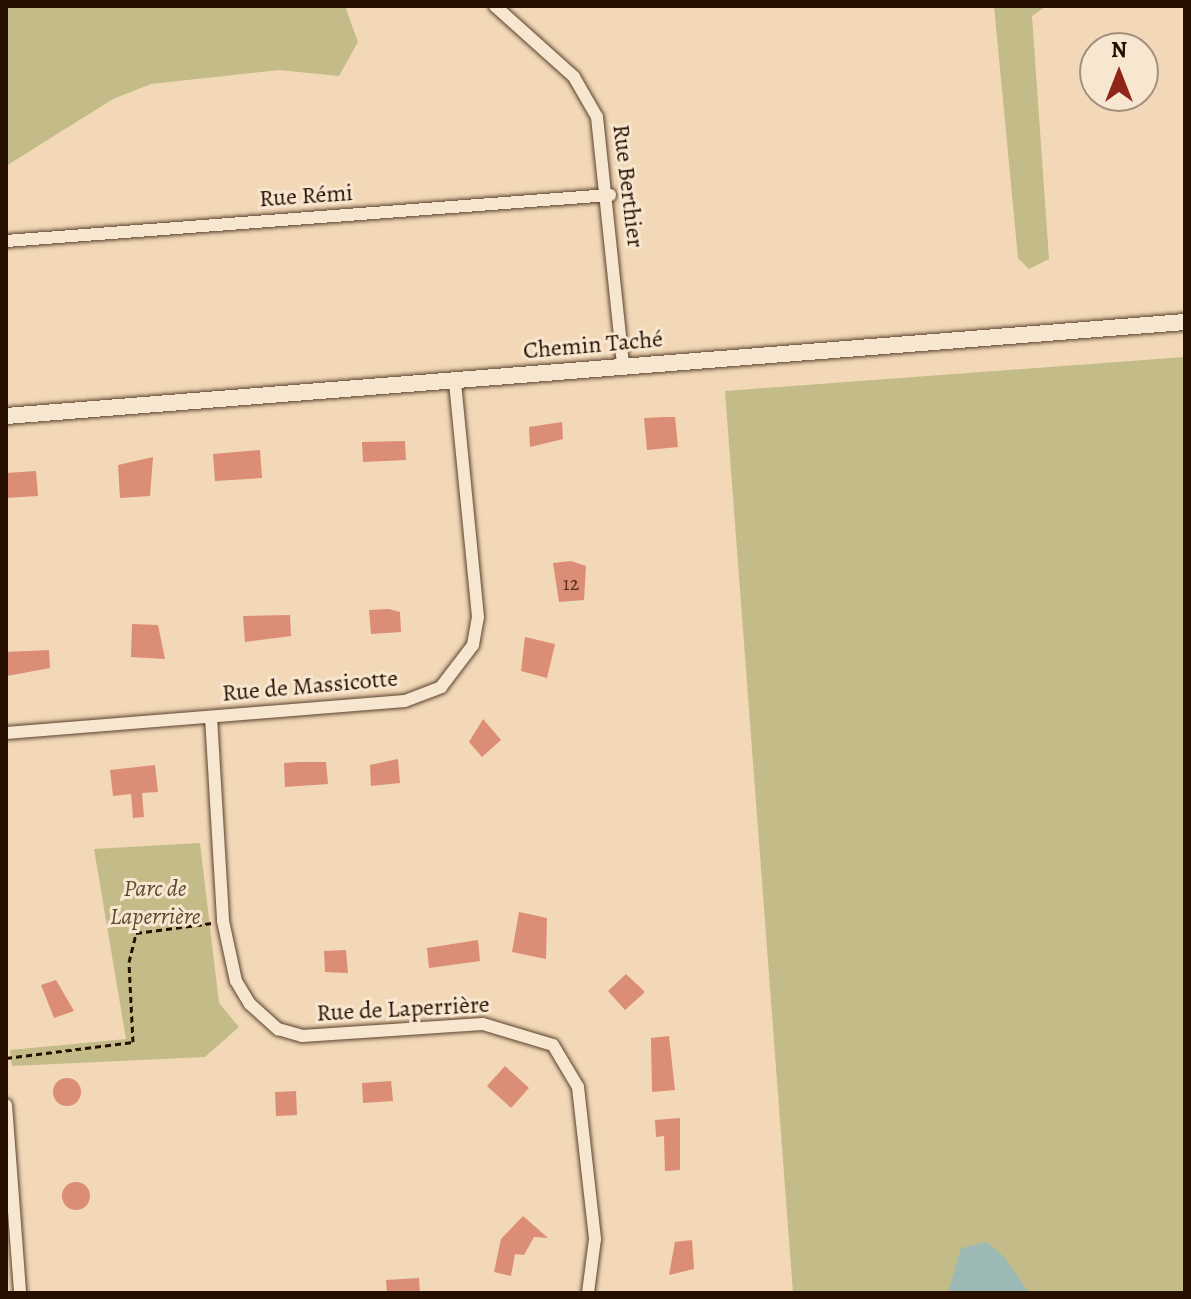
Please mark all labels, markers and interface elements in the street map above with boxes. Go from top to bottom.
north arrow [1079,32,1159,112]
text: N [1111,35,1127,65]
street label: Rue Berthier [606,123,650,249]
street label: Rue Rémi [258,178,354,214]
street label: Chemin Taché [522,325,664,365]
house number: 12 [563,571,579,595]
street label: Rue de Massicotte [221,664,399,708]
park label: Parc de Laperrière [110,875,200,931]
street label: Rue de Laperrière [316,990,490,1028]

